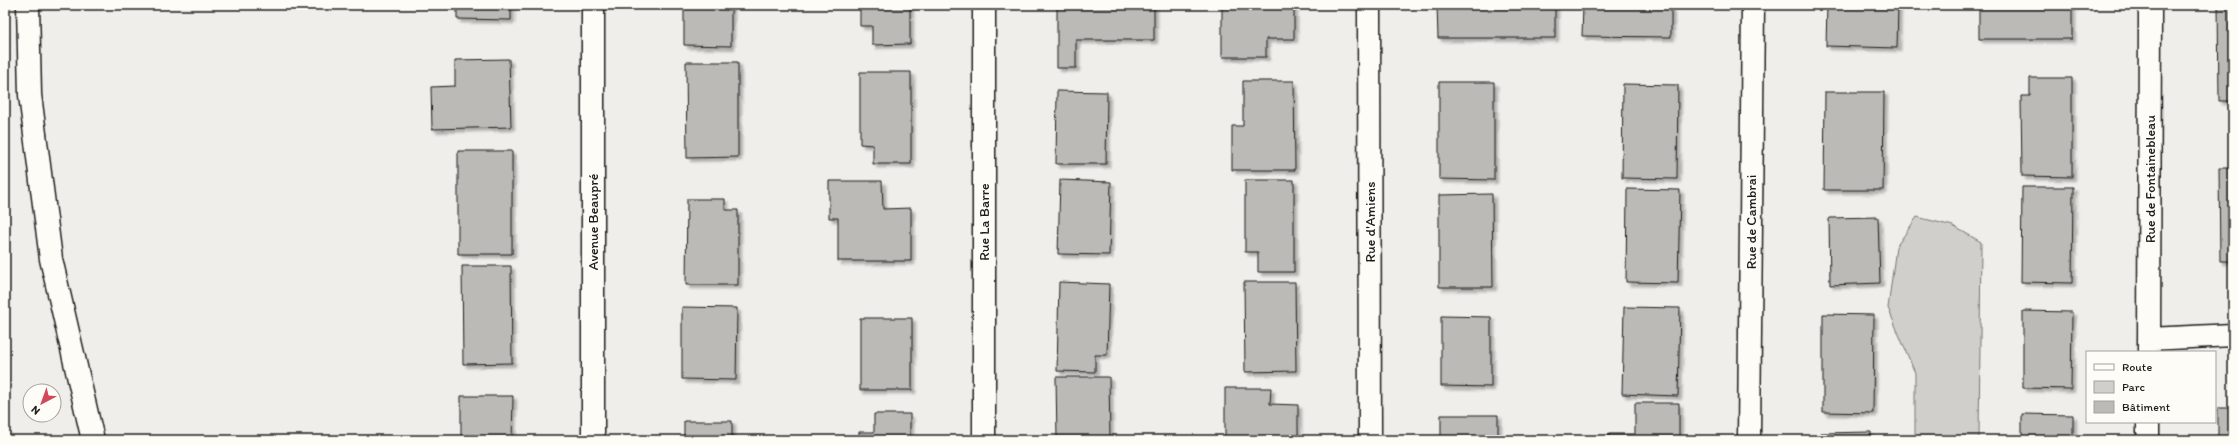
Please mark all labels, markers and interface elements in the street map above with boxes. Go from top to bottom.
street label: Rue de Fontainebleau [2142,115,2159,243]
street label: Avenue Beaupré [585,173,602,270]
street label: Rue de Cambrai [1743,175,1760,269]
street label: Rue d'Amiens [1362,182,1379,262]
street label: Rue La Barre [976,183,993,261]
legend [2086,351,2216,423]
text: Route [2122,360,2152,374]
text: Parc [2122,380,2145,394]
north arrow [22,383,62,423]
text: Bâtiment [2122,400,2171,414]
text: N [29,403,43,418]

